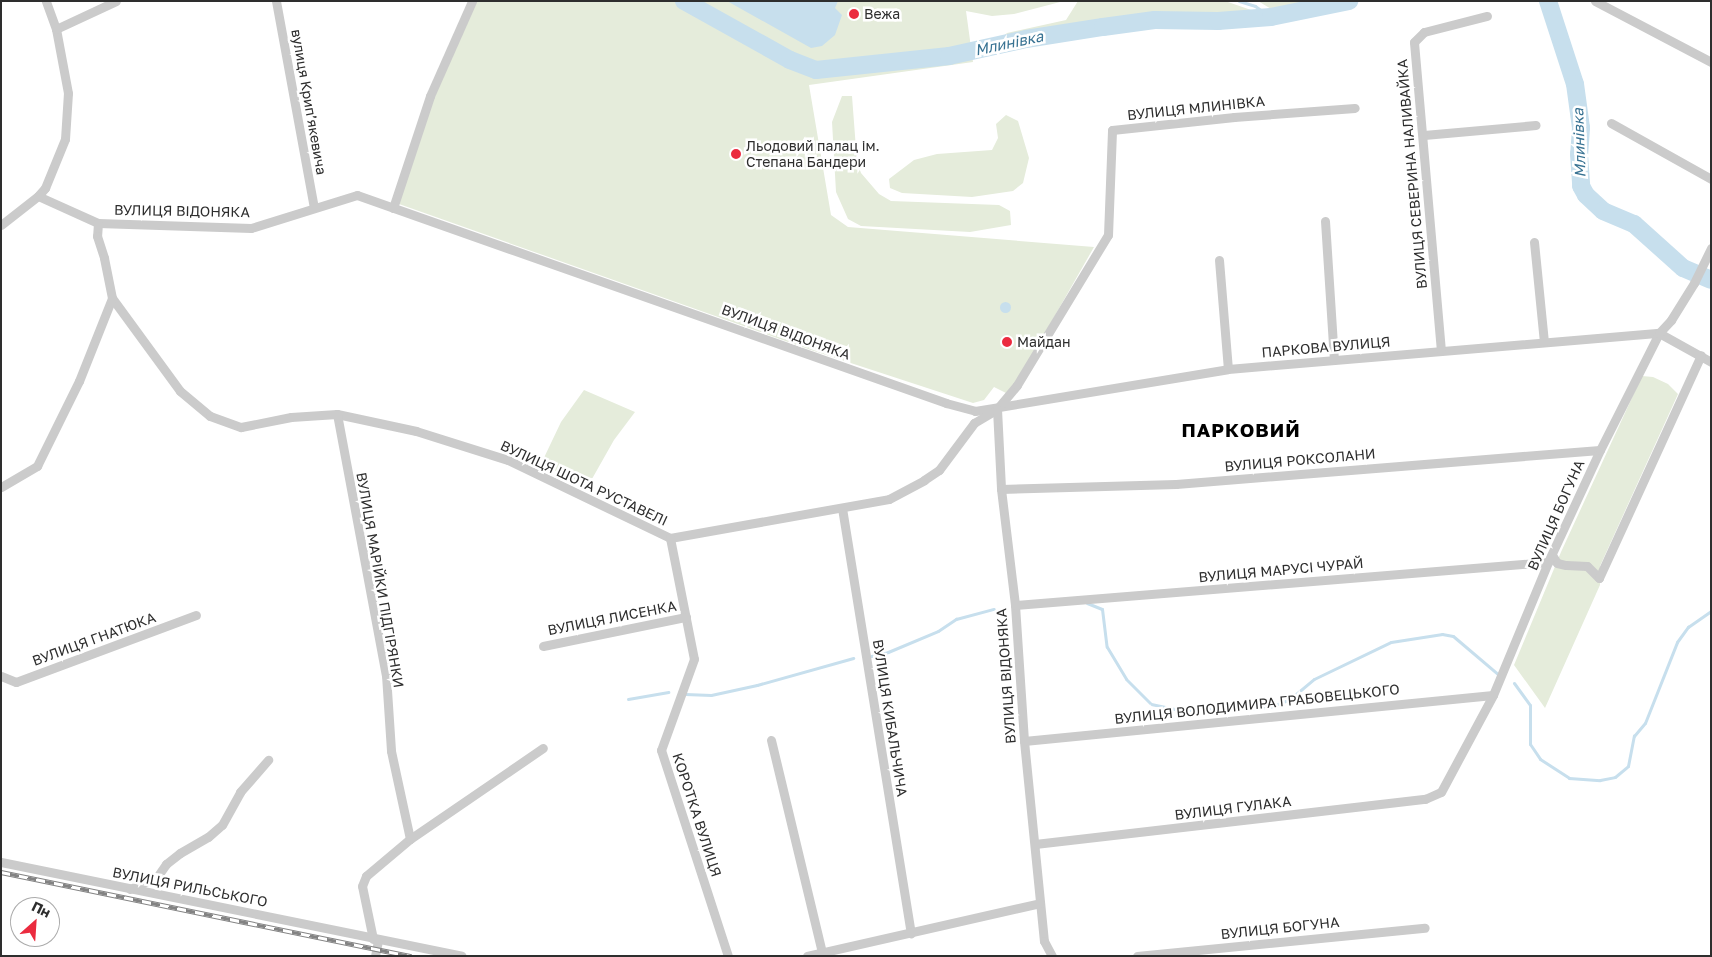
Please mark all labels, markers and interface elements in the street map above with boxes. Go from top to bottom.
place label: Вежа [864,6,900,22]
marker: Вежа [848,8,860,20]
water label: Млинівка [973,27,1045,59]
street label: вулиця Крипʼякевича [288,28,330,176]
street label: ВУЛИЦЯ СЕВЕРИНА НАЛИВАЙКА [1394,58,1430,290]
street label: ВУЛИЦЯ МЛИНІВКА [1126,92,1266,124]
water label: Млинівка [1569,108,1589,178]
place label: Льодовий палац ім. Степана Бандери [746,138,880,170]
marker: Льодовий палац ім. Степана Бандери [730,148,742,160]
street label: ВУЛИЦЯ ВІДОНЯКА [114,201,250,221]
street label: ВУЛИЦЯ ВІДОНЯКА [719,301,853,363]
street label: ПАРКОВА ВУЛИЦЯ [1261,333,1391,361]
place label: Майдан [1017,334,1071,350]
marker: Майдан [1001,336,1013,348]
district label: ПАРКОВИЙ [1180,419,1302,441]
street label: ВУЛИЦЯ ШОТА РУСТАВЕЛІ [498,437,670,529]
street label: ВУЛИЦЯ РОКСОЛАНИ [1224,445,1376,475]
street label: ВУЛИЦЯ БОГУНА [1524,457,1588,573]
street label: ВУЛИЦЯ МАРІЙКИ ПІДГІРЯНКИ [353,471,407,689]
street label: ВУЛИЦЯ МАРУСІ ЧУРАЙ [1198,554,1364,586]
street label: ВУЛИЦЯ ЛИСЕНКА [546,597,678,639]
street label: ВУЛИЦЯ ВІДОНЯКА [993,608,1019,744]
street label: ВУЛИЦЯ ГНАТЮКА [30,609,158,669]
street label: ВУЛИЦЯ КИБАЛЬЧИЧА [869,638,911,798]
street label: ВУЛИЦЯ ВОЛОДИМИРА ГРАБОВЕЦЬКОГО [1114,681,1400,727]
street label: КОРОТКА ВУЛИЦЯ [669,751,725,879]
street label: ВУЛИЦЯ ГУЛАКА [1174,793,1292,823]
street label: ВУЛИЦЯ РИЛЬСЬКОГО [111,864,269,910]
north arrow [10,897,60,947]
text: Пн [29,897,54,921]
street label: ВУЛИЦЯ БОГУНА [1220,913,1340,943]

